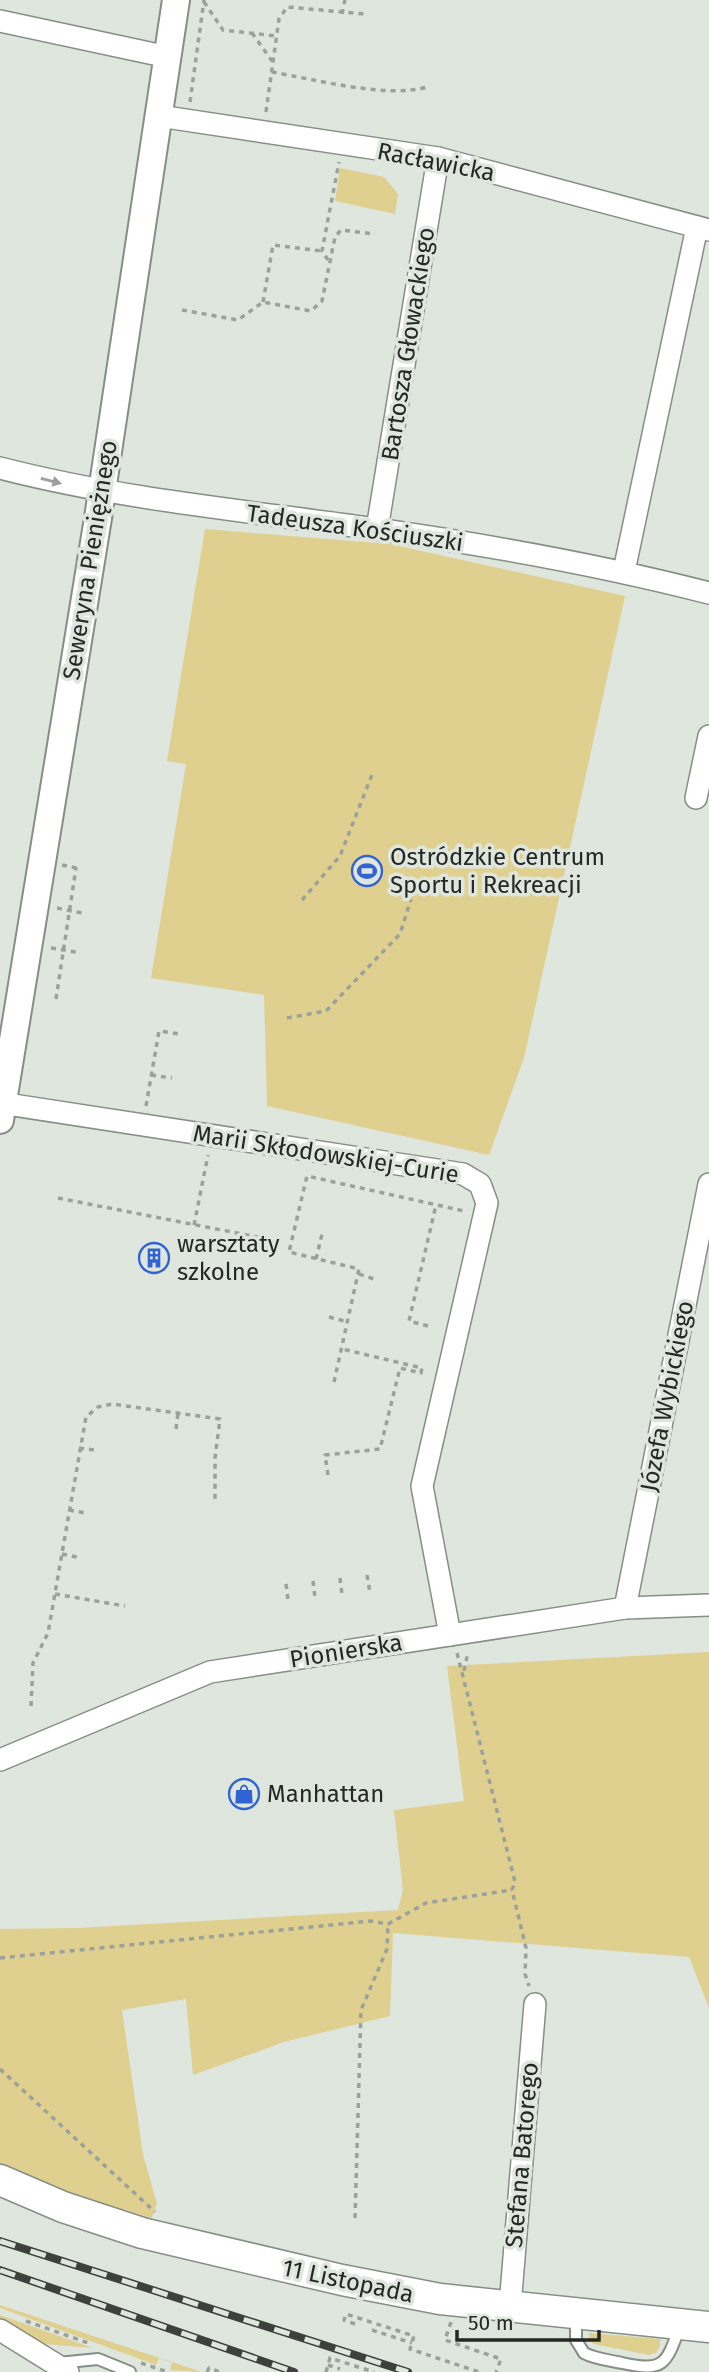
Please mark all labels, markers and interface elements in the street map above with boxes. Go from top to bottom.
street label: Racławicka [375,137,497,187]
street label: Bartosza Głowackiego [376,225,440,463]
street label: Seweryna Pieniężnego [57,438,123,682]
one-way arrow [40,476,62,487]
street label: Tadeusza Kościuszki [245,499,465,557]
place label: Ostródzkie Centrum Sportu i Rekreacji [390,843,605,899]
sports icon: Ostródzkie Centrum Sportu i Rekreacji [350,854,384,888]
street label: Marii Skłodowskiej-Curie [191,1119,461,1189]
place label: warsztaty szkolne [177,1230,280,1286]
building icon: warsztaty szkolne [137,1241,171,1275]
street label: Józefa Wybickiego [635,1298,699,1494]
street label: Pionierska [288,1628,404,1674]
shop icon: Manhattan [227,1777,261,1811]
place label: Manhattan [267,1780,384,1808]
street label: Stefana Batorego [500,2061,544,2249]
street label: 11 Listopada [280,2253,416,2309]
scale bar [457,2298,599,2342]
text: 50 m [468,2310,514,2336]

